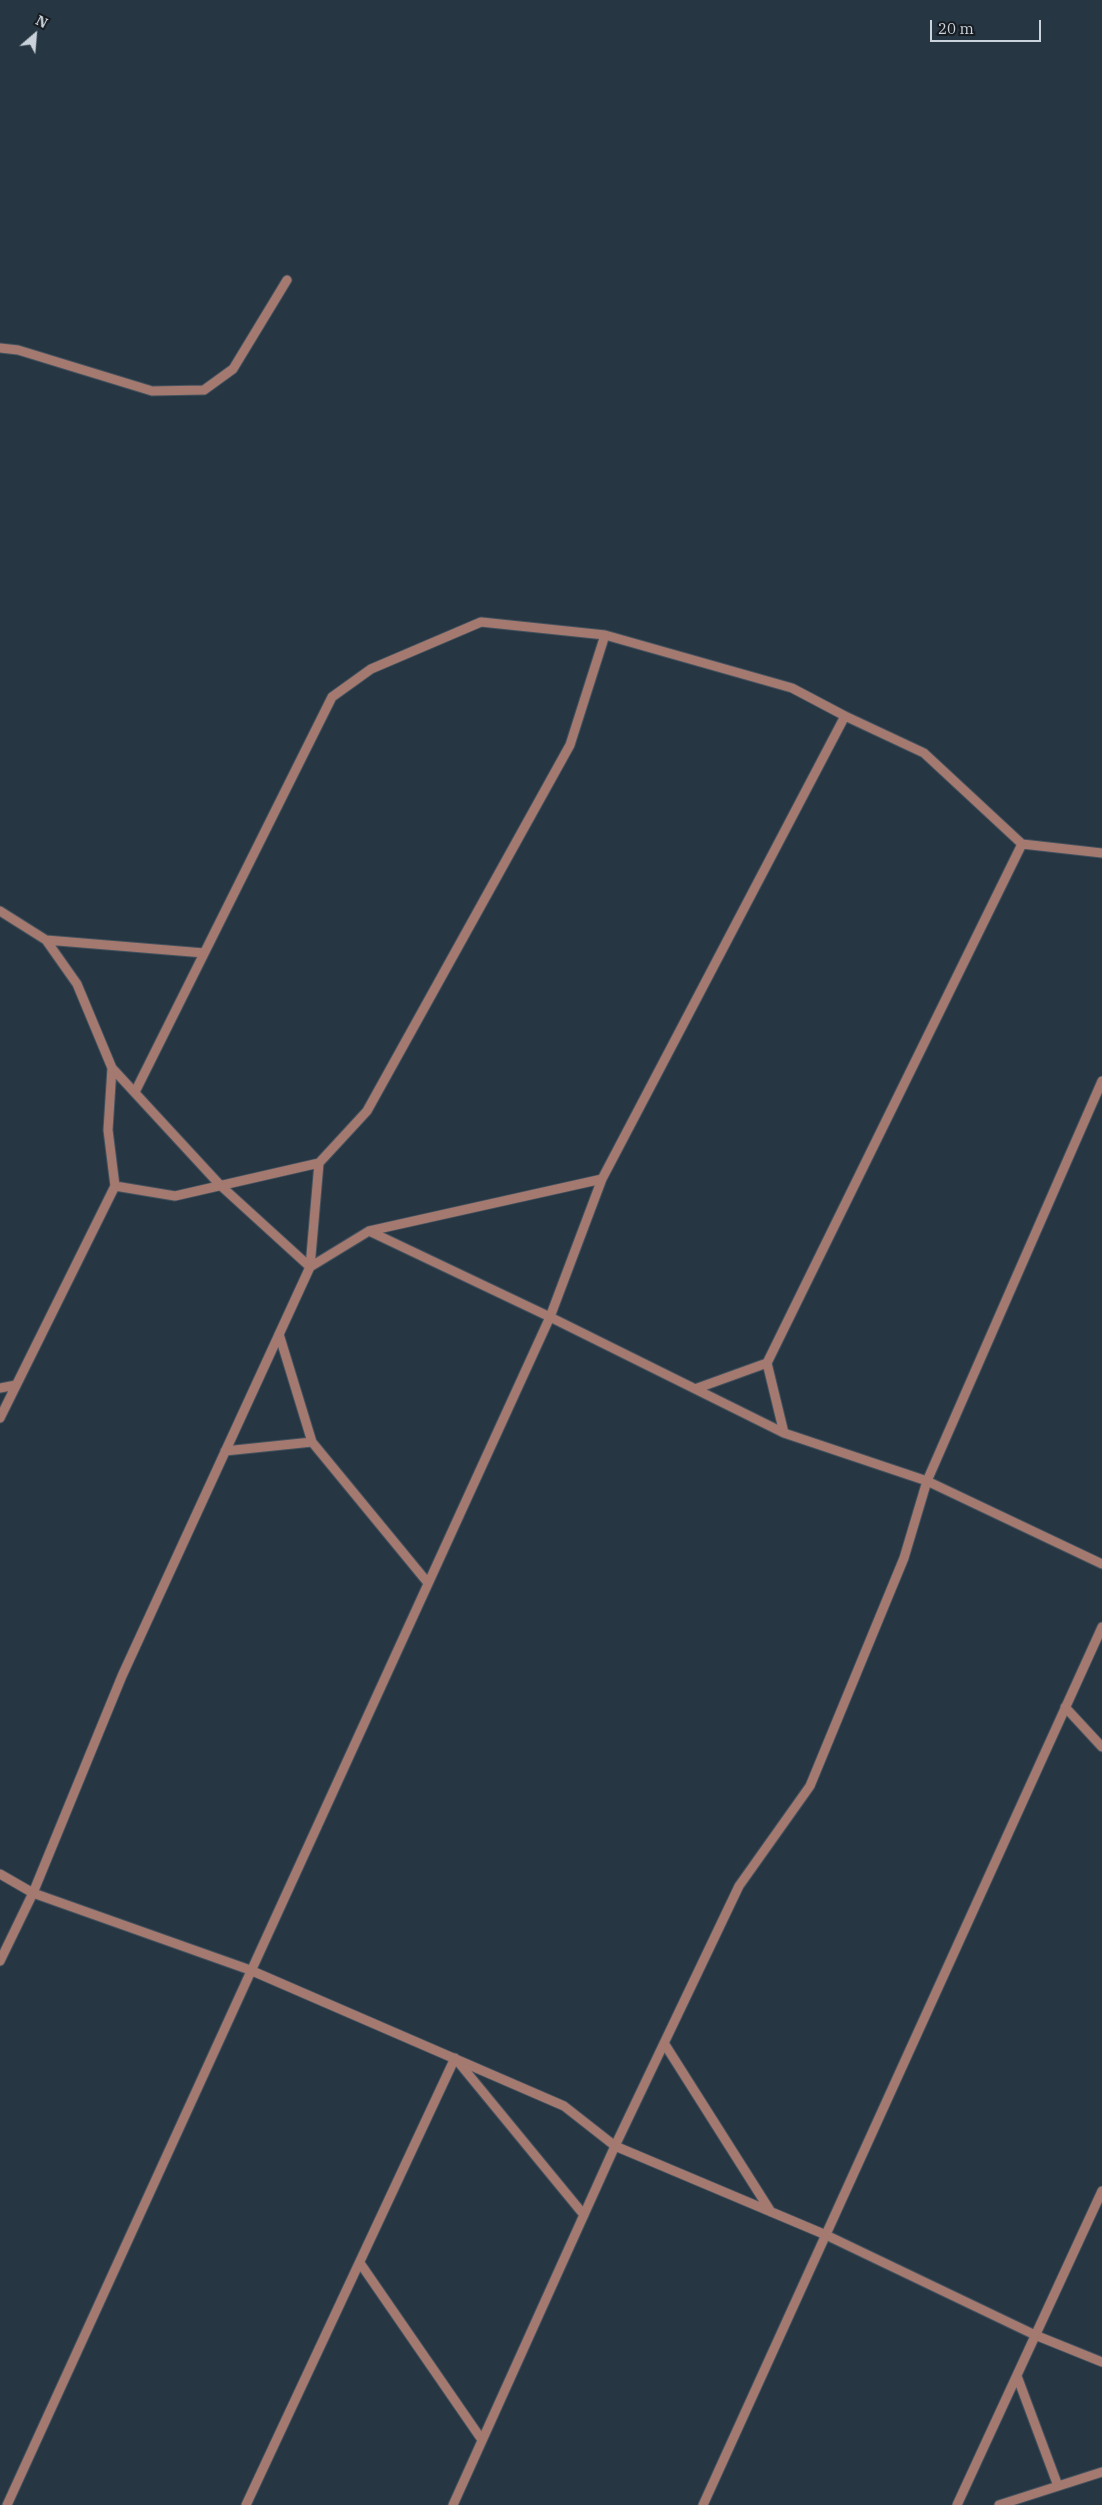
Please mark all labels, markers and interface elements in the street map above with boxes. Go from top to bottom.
north arrow [10,10,60,60]
scale bar [932,10,1043,42]
text: N [33,11,51,32]
text: 20 m [938,19,974,38]

